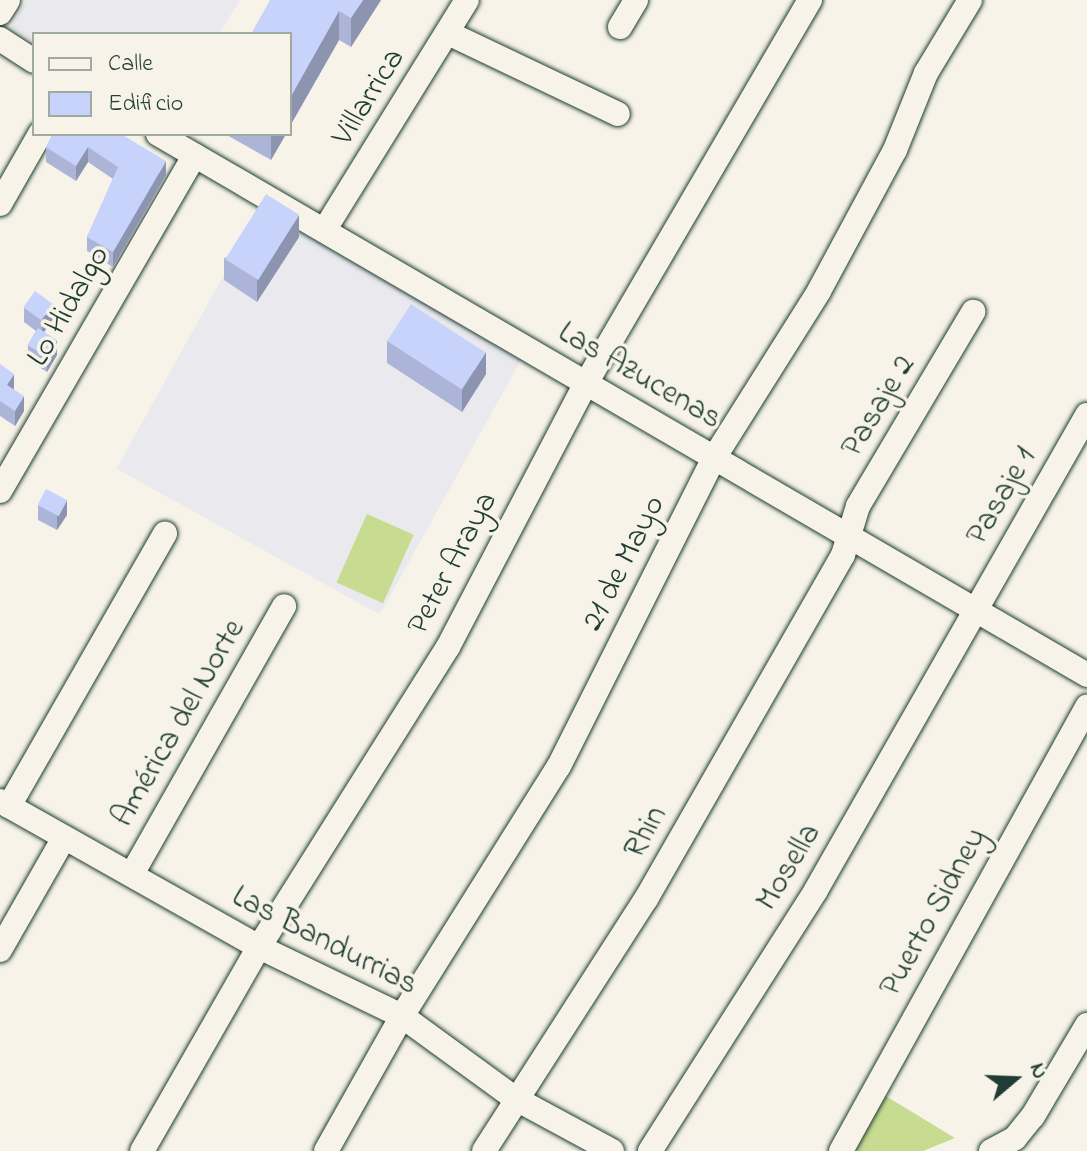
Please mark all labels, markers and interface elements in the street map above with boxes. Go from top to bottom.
legend [32,32,292,136]
street label: Villarrica [325,42,415,154]
text: Calle [108,47,153,82]
text: Edificio [108,87,183,122]
street label: Lo Hidalgo [20,240,120,374]
street label: Las Azucenas [550,315,728,439]
street label: Pasaje 2 [835,349,925,465]
street label: Pasaje 1 [960,441,1046,553]
street label: Peter Araya [400,486,508,642]
street label: 21 de Mayo [575,490,675,638]
street label: América del Norte [105,614,255,834]
street label: Rhin [617,800,677,866]
street label: Mosella [749,818,831,918]
street label: Puerto Sidney [873,822,997,1004]
street label: Las Bandurrias [225,879,423,1005]
north arrow [975,1039,1055,1119]
text: N [1020,1059,1055,1083]

